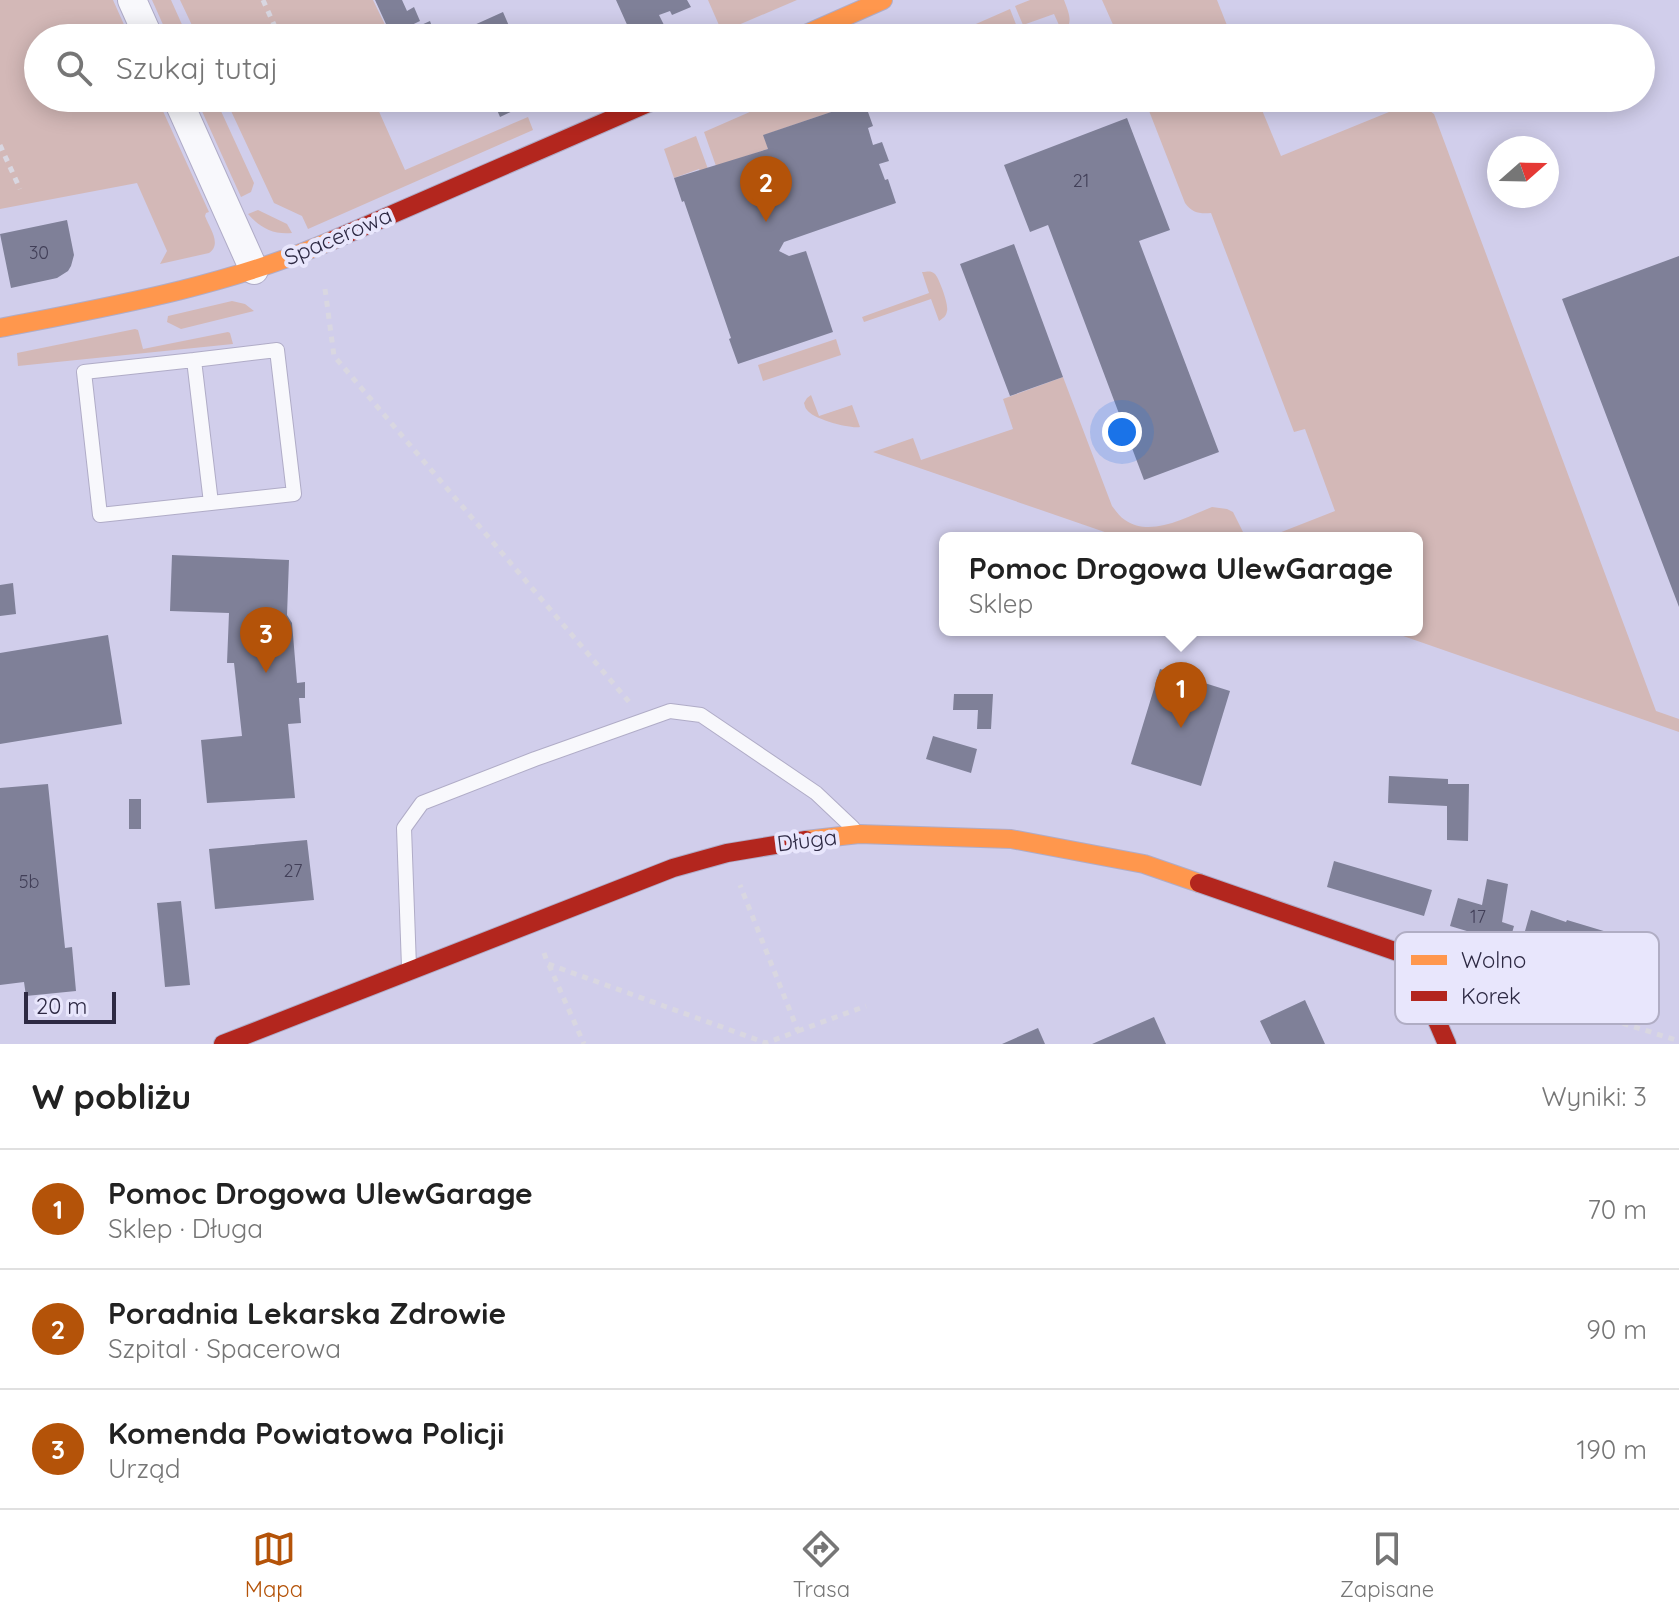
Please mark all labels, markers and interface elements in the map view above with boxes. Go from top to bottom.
search box [24,24,1655,112]
icon: search [52,46,96,90]
text: Szukaj tutaj [116,49,278,87]
north arrow [1487,136,1559,208]
pin: 2 [740,156,792,222]
house number: 21 [1073,169,1089,192]
street label: Spacerowa [280,201,396,271]
house number: 30 [29,241,49,264]
your location [1102,412,1142,452]
popup [939,532,1423,636]
text: Pomoc Drogowa UlewGarage [969,549,1393,587]
text: Sklep [969,587,1033,620]
pin: 3 [240,607,292,673]
pin: 1 [1155,662,1207,728]
street label: Długa [775,822,839,858]
house number: 27 [284,859,302,882]
house number: 5b [19,870,39,893]
house number: 17 [1470,905,1486,928]
legend [1395,932,1659,1024]
text: Wolno [1461,946,1526,974]
text: Korek [1461,982,1521,1010]
scale bar [24,988,116,1024]
text: 20 m [36,992,87,1020]
text: W pobliżu [32,1075,191,1118]
text: Wyniki: 3 [1541,1080,1647,1113]
text: Pomoc Drogowa UlewGarage [108,1174,533,1212]
text: 1 [53,1193,63,1226]
text: 70 m [1587,1193,1647,1226]
text: Sklep · Długa [108,1212,263,1245]
text: Poradnia Lekarska Zdrowie [108,1294,506,1332]
text: 2 [51,1313,65,1346]
text: 90 m [1586,1313,1647,1346]
text: Szpital · Spacerowa [108,1332,341,1365]
text: Komenda Powiatowa Policji [108,1414,504,1452]
text: 3 [51,1433,65,1466]
text: 190 m [1577,1433,1647,1466]
text: Urząd [108,1452,181,1485]
tab: Mapa [245,1527,303,1603]
tab: Trasa [793,1527,850,1603]
tab: Zapisane [1340,1527,1434,1603]

